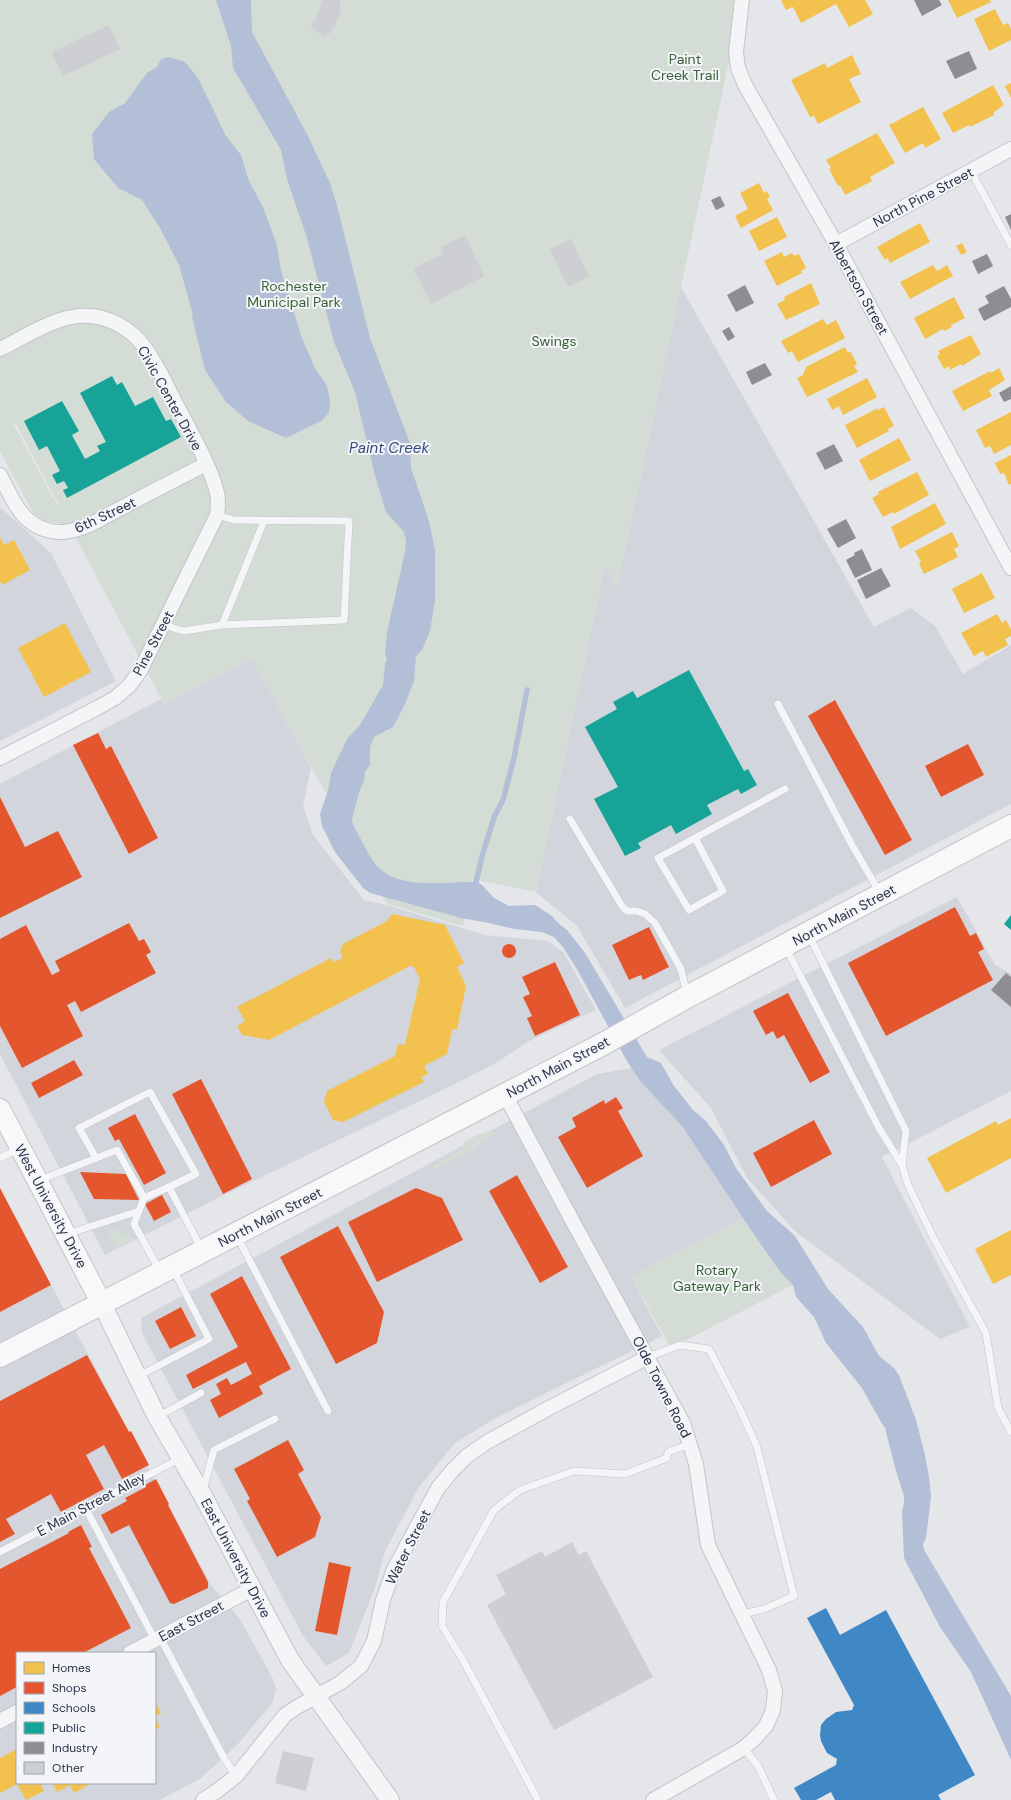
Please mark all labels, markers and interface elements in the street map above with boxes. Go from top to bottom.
park label: Paint Creek Trail [651,50,719,84]
street label: North Pine Street [870,163,976,231]
street label: Albertson Street [825,236,893,338]
park label: Rochester Municipal Park [247,277,341,311]
park label: Swings [531,332,577,350]
street label: Civic Center Drive [134,342,206,454]
water label: Paint Creek [349,438,429,458]
street label: 6th Street [71,493,139,537]
street label: Pine Street [128,607,178,679]
street label: North Main Street [789,880,899,950]
street label: North Main Street [503,1032,613,1102]
street label: West University Drive [11,1141,91,1271]
street label: North Main Street [215,1183,325,1251]
park label: Rotary Gateway Park [673,1261,761,1295]
street label: Olde Towne Road [629,1333,695,1441]
street label: E Main Street Alley [34,1468,149,1540]
street label: East University Drive [197,1495,275,1621]
street label: Water Street [381,1506,435,1588]
street label: East Street [155,1596,227,1646]
legend [16,1652,156,1784]
text: Homes [52,1660,91,1676]
text: Shops [52,1680,87,1696]
text: Schools [52,1700,96,1716]
text: Public [52,1720,86,1736]
text: Industry [52,1740,98,1756]
text: Other [52,1760,85,1776]

